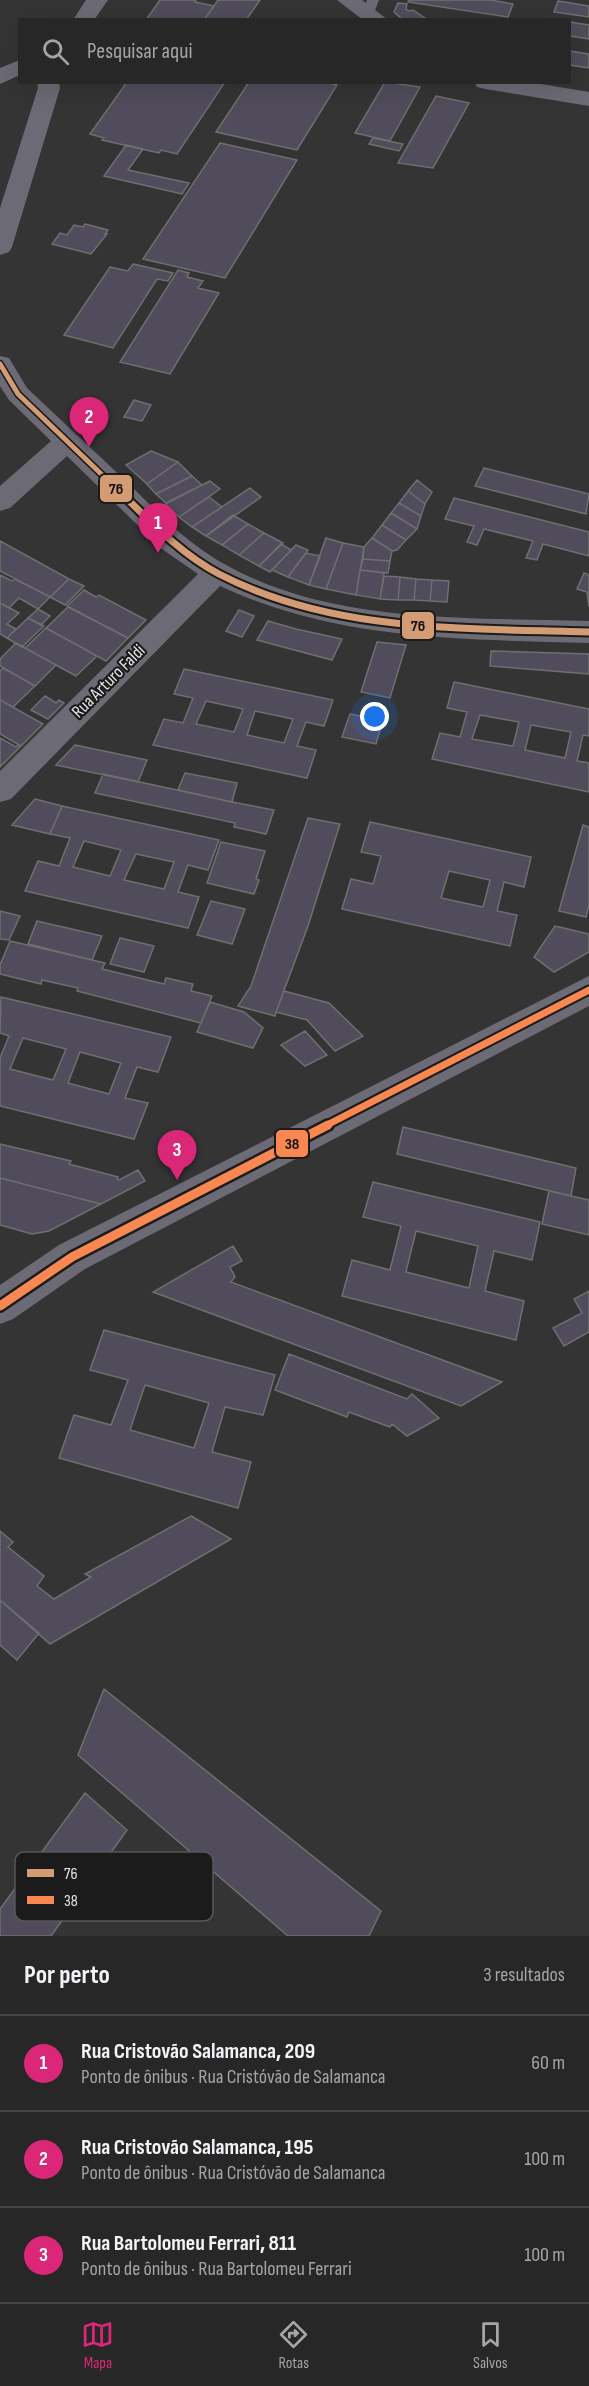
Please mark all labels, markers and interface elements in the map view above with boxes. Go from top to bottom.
search box [18,18,571,84]
icon: search [39,35,72,68]
text: Pesquisar aqui [87,38,192,65]
pin: 2 [70,398,109,447]
line badge: 76 [99,474,133,503]
text: 76 [109,480,123,499]
pin: 1 [138,504,178,553]
line badge: 76 [401,611,435,640]
text: 76 [411,617,425,636]
street label: Rua Arturo Faldi [67,640,149,722]
your location [360,702,389,731]
line badge: 38 [275,1129,309,1158]
pin: 3 [158,1130,196,1180]
text: 38 [285,1135,300,1154]
legend [15,1852,213,1921]
text: 76 [64,1865,77,1884]
text: 38 [64,1892,78,1911]
text: Por perto [24,1960,110,1991]
text: 3 resultados [483,1963,565,1987]
text: Rua Cristovão Salamanca, 209 [81,2038,315,2065]
text: 1 [40,2051,47,2075]
text: 60 m [531,2051,565,2075]
text: Ponto de ônibus · Rua Cristóvão de Salamanca [81,2065,385,2089]
text: Rua Cristovão Salamanca, 195 [81,2134,313,2161]
text: 2 [39,2147,48,2171]
text: 100 m [524,2147,565,2171]
text: Ponto de ônibus · Rua Cristóvão de Salamanca [81,2161,385,2185]
text: Rua Bartolomeu Ferrari, 811 [81,2230,296,2257]
text: 3 [39,2243,48,2267]
text: 100 m [524,2243,565,2267]
text: Ponto de ônibus · Rua Bartolomeu Ferrari [81,2257,352,2281]
tab: Mapa [81,2318,114,2373]
tab: Rotas [277,2318,310,2373]
tab: Salvos [473,2318,508,2373]

